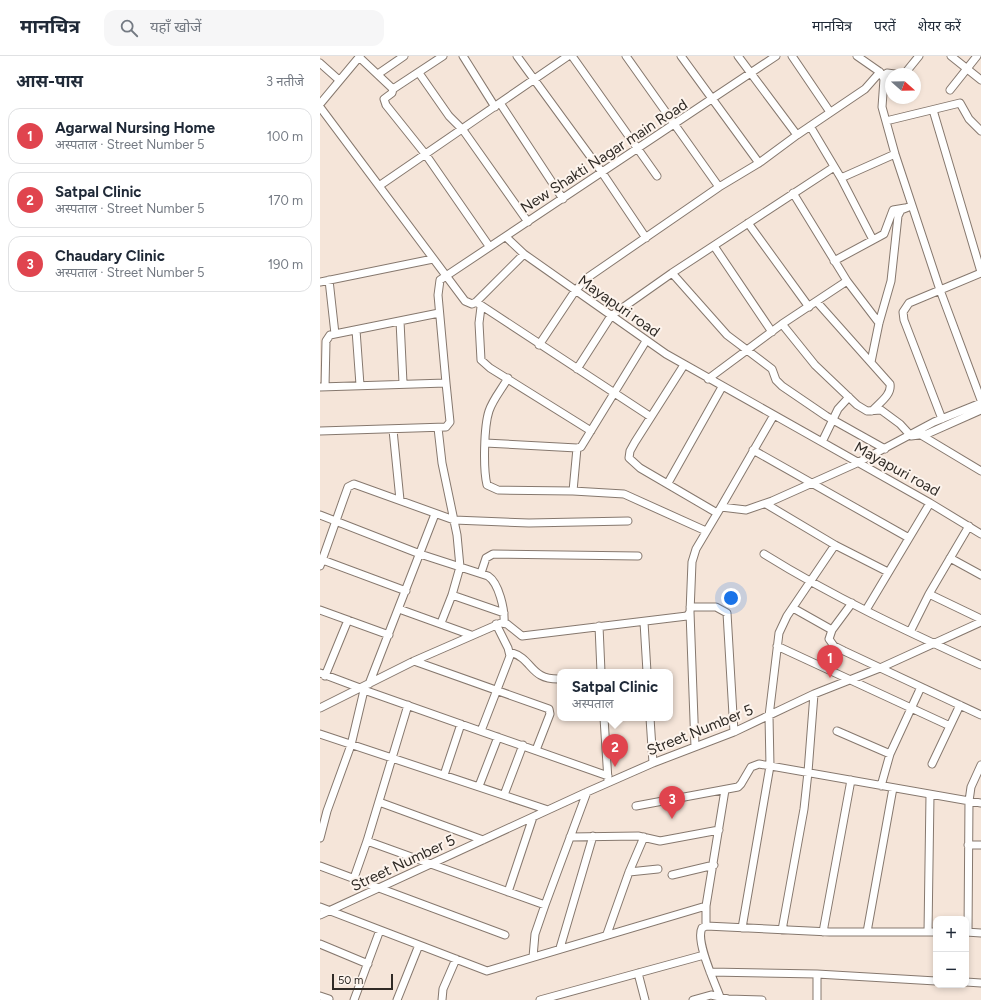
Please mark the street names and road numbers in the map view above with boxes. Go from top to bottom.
street label: New Shakti Nagar main Road [517,95,691,217]
street label: Mayapuri road [575,271,663,341]
street label: Mayapuri road [851,438,943,500]
street label: Street Number 5 [644,701,756,759]
street label: Street Number 5 [348,831,458,895]

